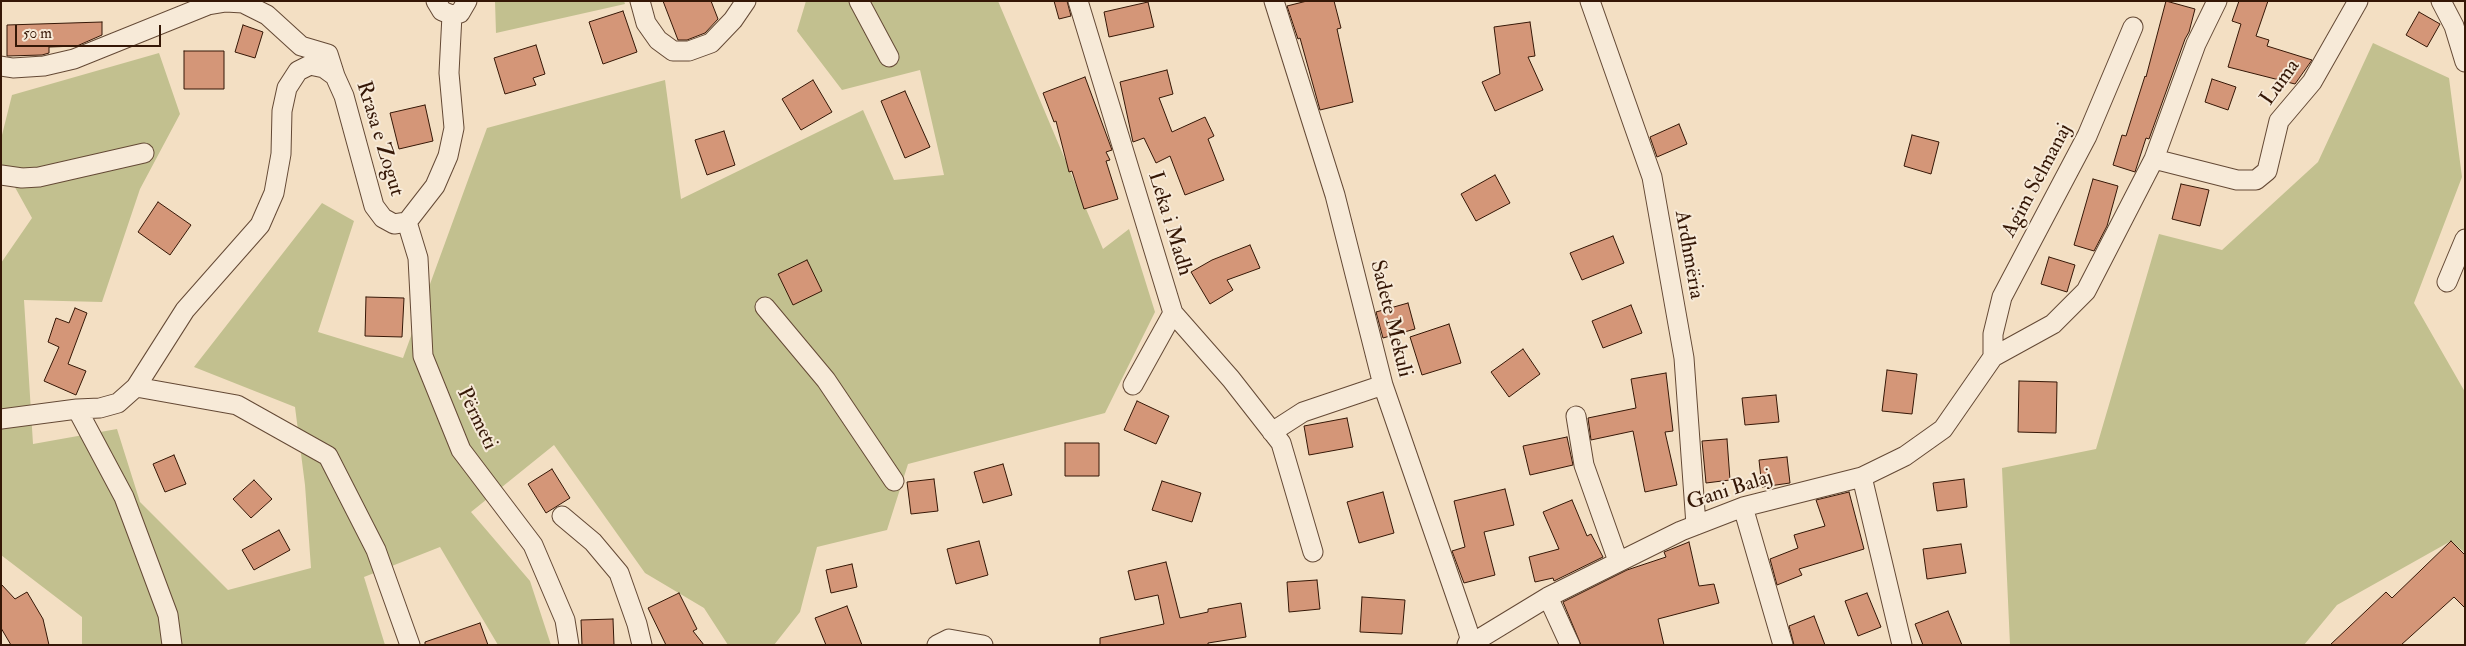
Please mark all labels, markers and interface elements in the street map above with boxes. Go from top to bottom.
scale bar [18,15,164,47]
text: 50 m [23,24,52,43]
street label: Luma [2256,55,2306,111]
street label: Rrasa e Zogut [350,78,408,200]
street label: Agim Selmanaj [1998,120,2078,242]
street label: Leka i Madh [1141,169,1197,279]
street label: Ardhmëria [1668,209,1708,301]
street label: Sadete Mekuli [1363,258,1417,380]
street label: Përmeti [450,384,502,454]
street label: Gani Balaj [1684,465,1776,517]

